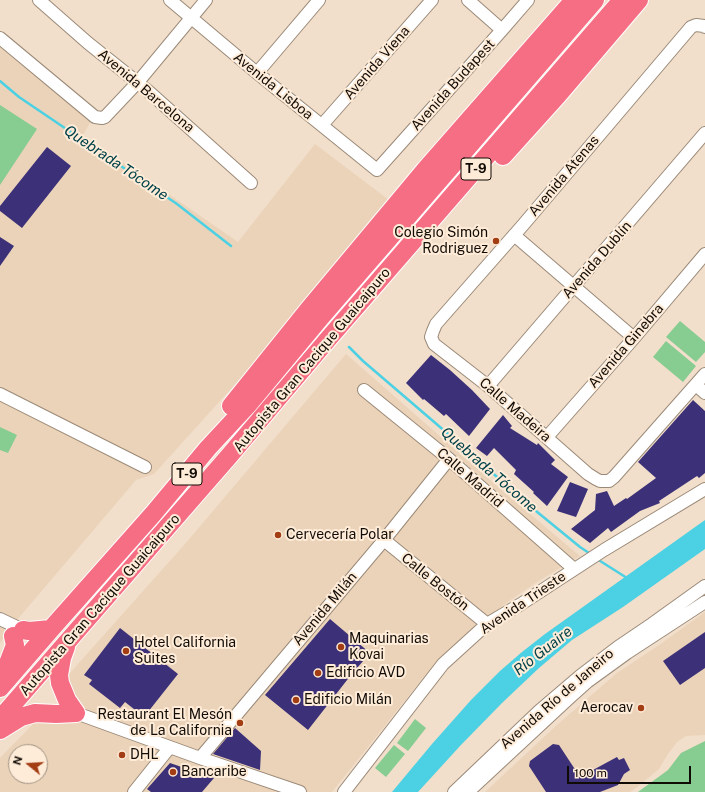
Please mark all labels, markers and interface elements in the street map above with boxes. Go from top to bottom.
street label: Avenida Viena [341,23,413,103]
street label: Avenida Budapest [408,36,498,134]
street label: Avenida Barcelona [94,46,198,136]
street label: Avenida Lisboa [230,49,316,123]
water label: Quebrada Tócome [60,121,172,205]
street label: Avenida Atenas [525,132,603,220]
road number: T-9 [461,158,491,180]
street label: Avenida Dublín [559,218,635,302]
place label: Colegio Simón Rodriguez [394,225,488,258]
marker: Colegio Simón Rodriguez [491,236,501,246]
street label: Autopista Gran Cacique Guaicaipuro [230,264,394,456]
street label: Avenida Ginebra [585,300,667,392]
street label: Calle Madeira [476,374,554,446]
water label: Quebrada Tócome [437,423,541,517]
street label: Calle Madrid [433,445,507,511]
road number: T-9 [172,463,202,485]
street label: Autopista Gran Cacique Guaicaipuro [16,511,184,699]
place label: Cervecería Polar [286,527,394,543]
marker: Cervecería Polar [273,530,283,540]
street label: Calle Bostón [398,550,472,614]
street label: Avenida Trieste [477,568,569,638]
street label: Avenida Milán [289,569,361,649]
water label: Río Guaire [510,622,576,680]
place label: Maquinarias Kovai [349,631,429,664]
place label: Hotel California Suites [134,635,236,668]
marker: Maquinarias Kovai [336,642,346,652]
street label: Avenida Río de Janeiro [497,645,617,753]
marker: Hotel California Suites [121,646,131,656]
place label: Edificio AVD [326,665,405,681]
marker: Edificio AVD [313,668,323,678]
place label: Edificio Milán [304,692,392,708]
marker: Edificio Milán [291,695,301,705]
place label: Aerocav [580,700,633,716]
marker: Aerocav [636,703,646,713]
place label: Restaurant El Mesón de La California [98,707,232,740]
marker: Restaurant El Mesón de La California [235,718,245,728]
north arrow [8,744,48,784]
place label: DHL [130,747,159,763]
marker: DHL [117,750,127,760]
text: N [10,755,25,767]
scale bar [569,758,693,784]
place label: Bancaribe [181,764,247,780]
text: 100 m [574,766,607,780]
marker: Bancaribe [168,767,178,777]

